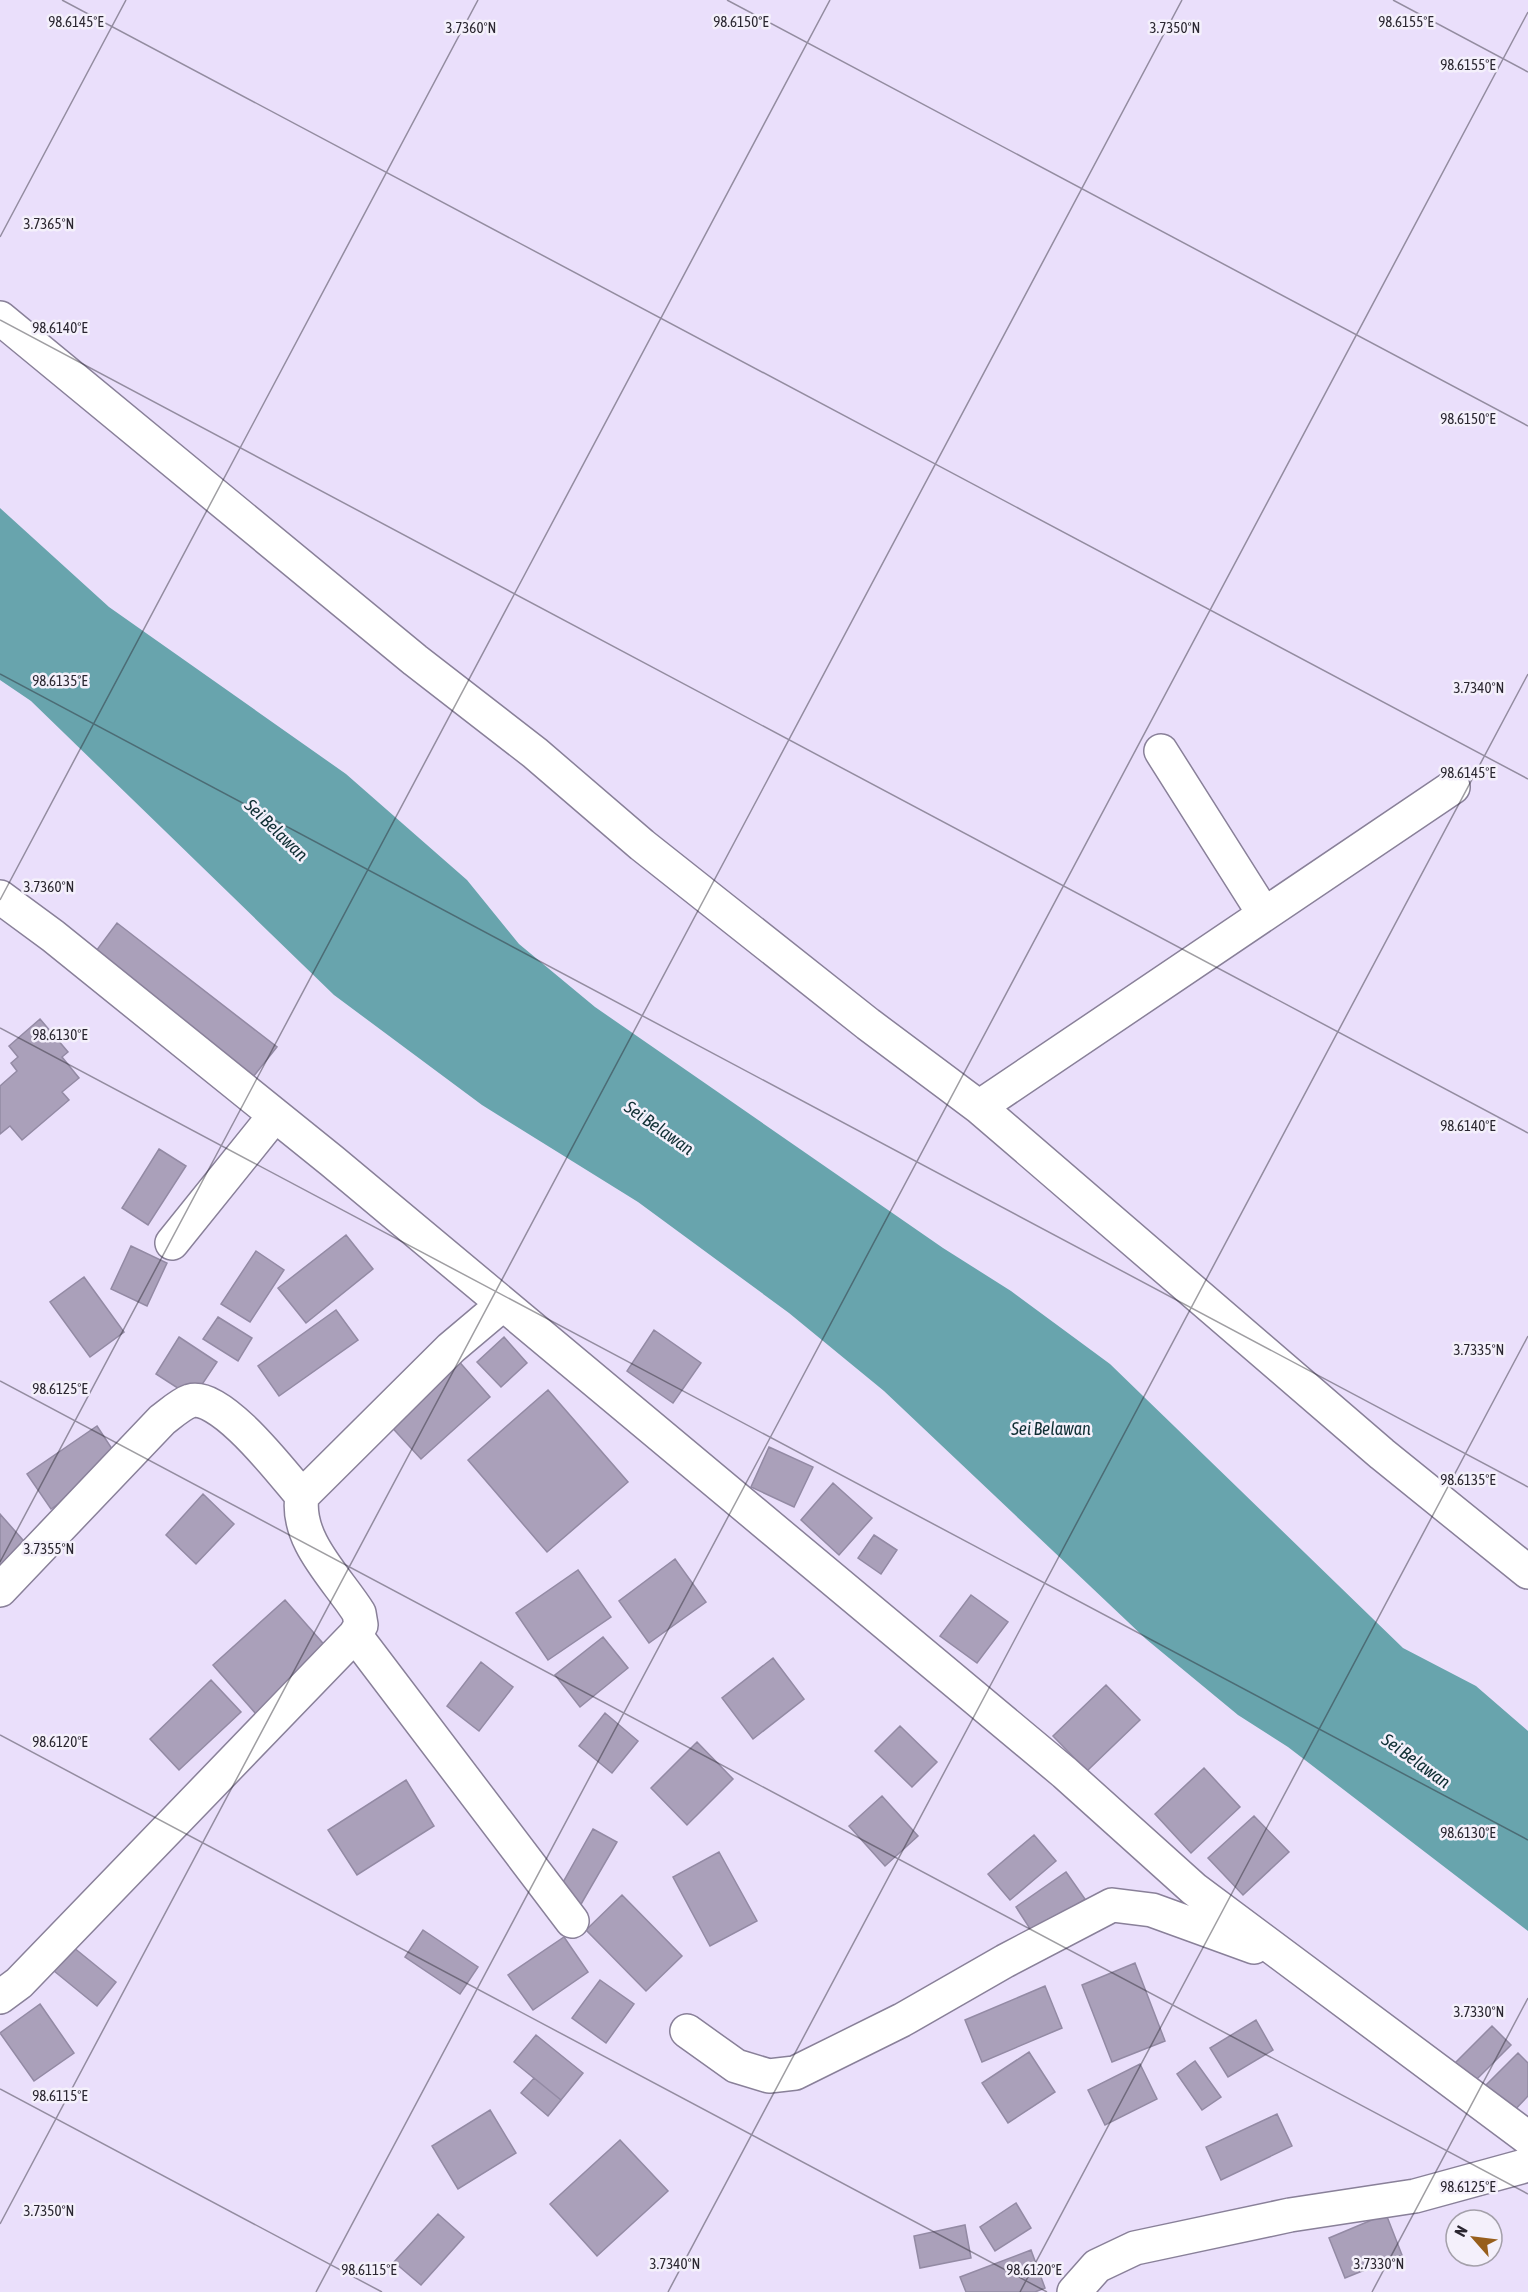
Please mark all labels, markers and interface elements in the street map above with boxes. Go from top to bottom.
text: 98.6145°E [48,13,104,30]
text: 98.6150°E [713,13,769,30]
text: 98.6155°E [1378,13,1434,30]
text: 3.7360°N [446,19,496,36]
text: 3.7350°N [1150,19,1200,36]
text: 98.6155°E [1440,56,1496,73]
text: 3.7365°N [24,215,74,232]
text: 98.6140°E [32,319,88,336]
text: 98.6150°E [1440,410,1496,427]
text: 98.6135°E [32,672,88,689]
text: 3.7340°N [1454,679,1504,696]
text: 98.6145°E [1440,764,1496,781]
water label: Sei Belawan [240,794,312,865]
text: 3.7360°N [24,878,74,895]
text: 98.6130°E [32,1026,88,1043]
water label: Sei Belawan [620,1096,698,1159]
text: 98.6140°E [1440,1117,1496,1134]
text: 3.7335°N [1454,1341,1504,1358]
text: 98.6125°E [32,1380,88,1397]
water label: Sei Belawan [1010,1418,1091,1439]
text: 98.6135°E [1440,1471,1496,1488]
text: 3.7355°N [24,1540,74,1557]
water label: Sei Belawan [1377,1728,1455,1793]
text: 98.6120°E [32,1733,88,1750]
text: 98.6130°E [1440,1824,1496,1841]
text: 3.7330°N [1454,2003,1504,2020]
text: 98.6115°E [32,2087,88,2104]
text: 98.6125°E [1440,2178,1496,2195]
text: 3.7350°N [24,2202,74,2219]
north arrow [1444,2208,1504,2268]
text: N [1451,2223,1471,2239]
text: 3.7340°N [650,2255,700,2272]
text: 3.7330°N [1354,2255,1404,2272]
text: 98.6115°E [341,2261,397,2278]
text: 98.6120°E [1006,2261,1062,2278]

